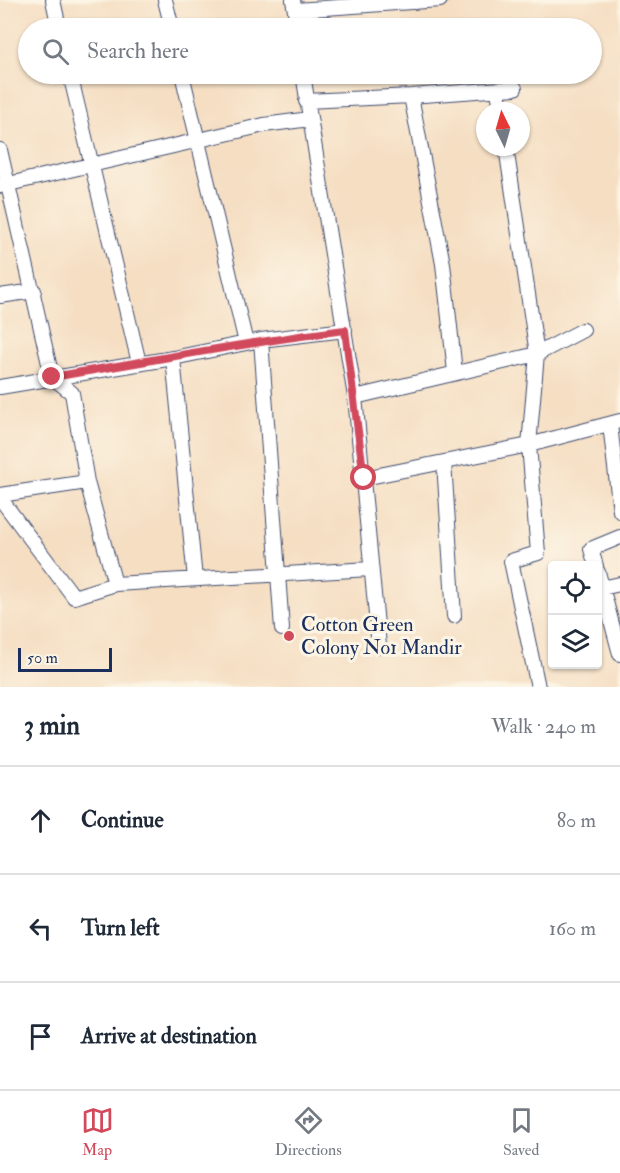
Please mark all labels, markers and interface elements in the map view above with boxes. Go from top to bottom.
search box [18,18,602,84]
icon: search [39,35,72,68]
text: Search here [87,37,189,65]
north arrow [476,102,530,156]
route end [38,363,64,389]
route start [350,464,376,490]
map controls [548,561,602,669]
button: locate [548,561,602,615]
place label: Cotton Green Colony No1 Mandir [301,612,462,660]
button: layers [548,615,602,669]
marker: Cotton Green Colony No1 Mandir [282,629,296,643]
scale bar [18,645,112,672]
text: 50 m [27,648,58,668]
text: 3 min [24,710,80,742]
text: Walk · 240 m [491,714,596,739]
icon: ahead [24,804,57,837]
text: Continue [81,806,164,834]
text: 80 m [557,808,596,833]
icon: left [24,912,57,945]
text: Turn left [81,914,160,942]
text: 160 m [549,916,596,941]
icon: arrive [24,1020,57,1053]
text: Arrive at destination [81,1022,257,1050]
tab: Map [81,1104,114,1160]
tab: Directions [275,1104,342,1160]
tab: Saved [503,1104,539,1160]

